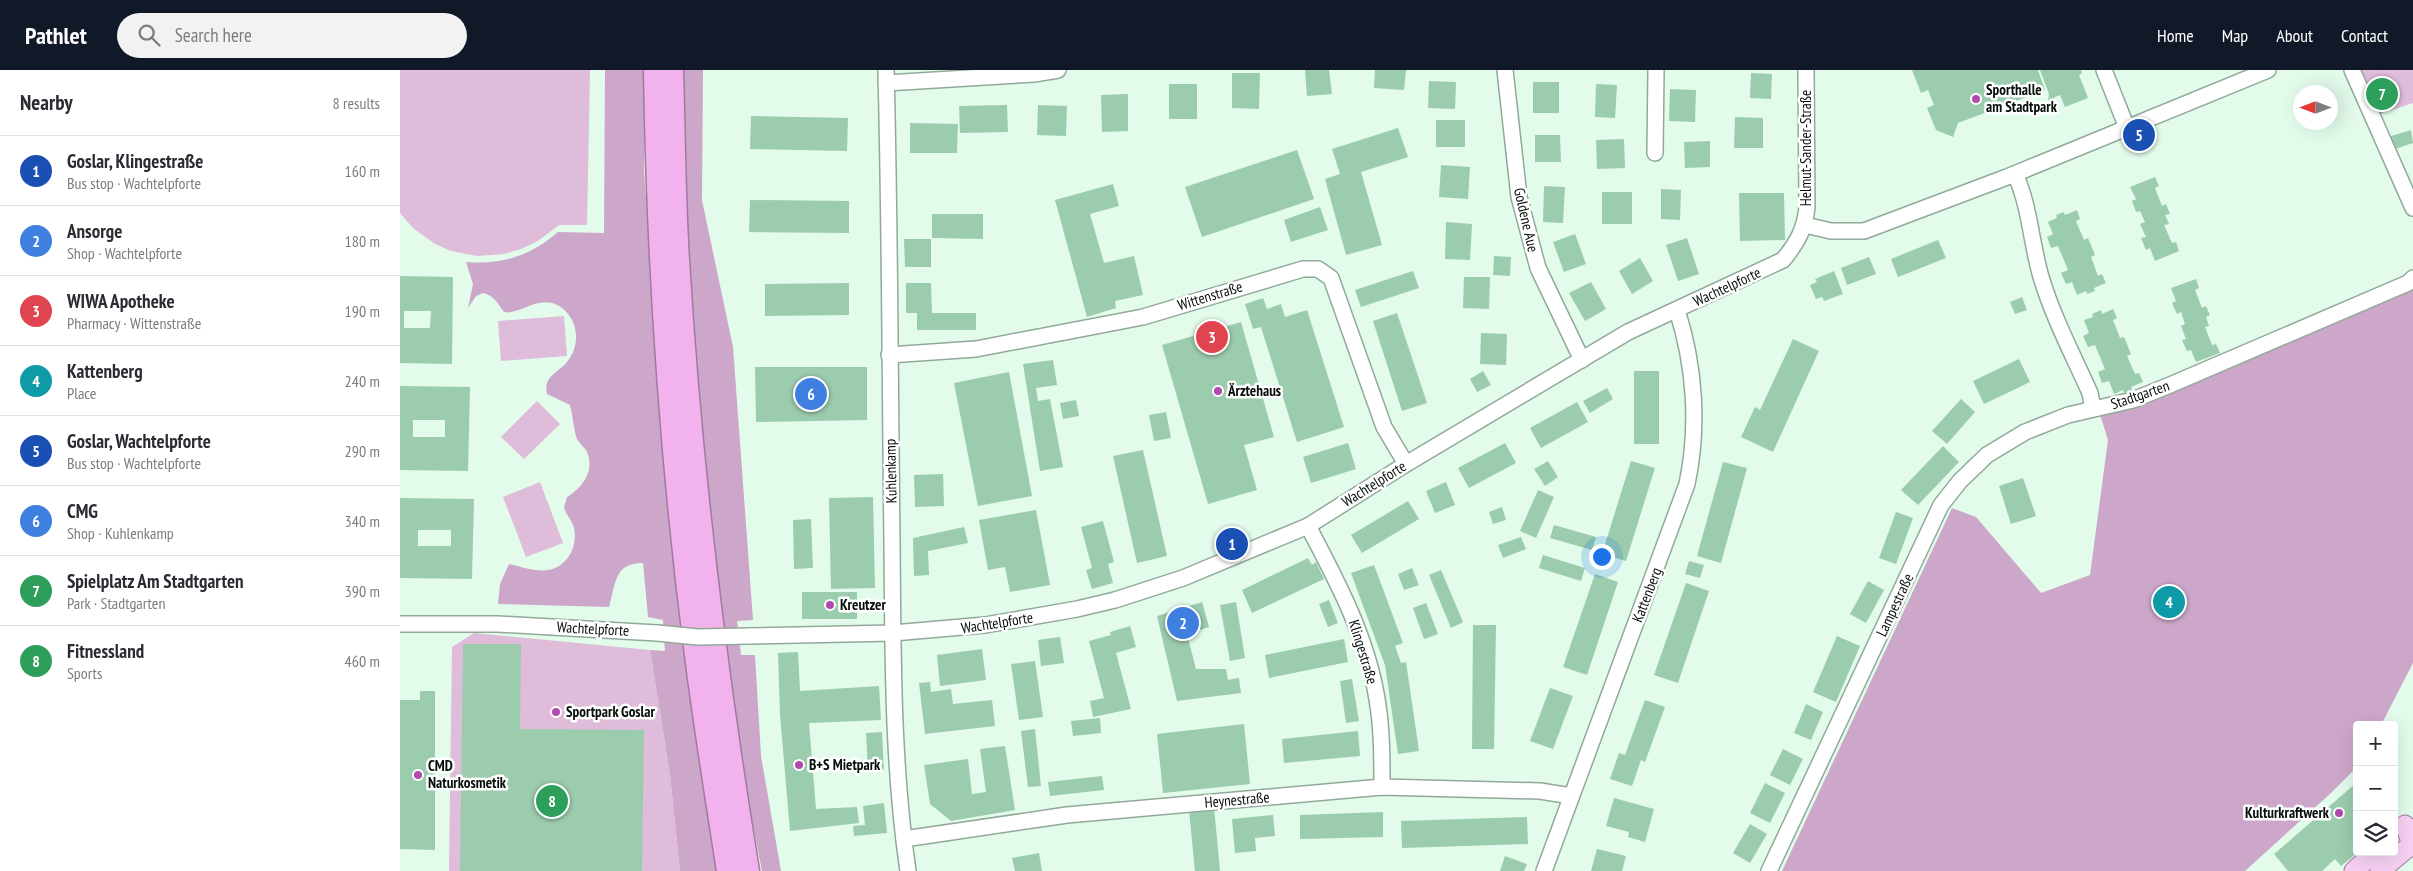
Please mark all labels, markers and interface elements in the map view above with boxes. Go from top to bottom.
search box [117,13,467,58]
text: Pathlet [25,20,87,51]
icon: search [135,21,163,49]
text: Search here [175,23,252,47]
text: Home [2157,24,2194,47]
text: Map [2222,24,2248,47]
text: About [2276,24,2313,47]
text: Contact [2341,24,2388,47]
pin: 7 [2366,75,2398,113]
place label: Sporthalle am Stadtpark [1986,80,2058,116]
north arrow [2293,85,2338,130]
text: Nearby [20,89,73,116]
street label: Helmut-Sander-Straße [1796,90,1815,206]
text: 8 results [333,93,380,113]
marker: Sporthalle am Stadtpark [1970,93,1982,105]
pin: 5 [2123,116,2155,154]
text: Goslar, Klingestraße [67,149,203,173]
text: 1 [32,161,40,181]
text: 160 m [345,161,380,181]
text: Bus stop · Wachtelpforte [67,173,201,193]
street label: Goldene Aue [1510,186,1543,254]
text: Ansorge [67,219,122,243]
text: 2 [32,231,40,251]
text: 180 m [345,231,380,251]
text: Shop · Wachtelpforte [67,243,182,263]
street label: Wachtelpforte [1690,263,1764,310]
street label: Wittenstraße [1175,277,1245,314]
text: WIWA Apotheke [67,289,175,313]
text: 3 [32,301,40,321]
text: 190 m [345,301,380,321]
text: Pharmacy · Wittenstraße [67,313,201,333]
pin: 3 [1196,318,1228,356]
text: Kattenberg [67,359,143,383]
text: 4 [32,371,40,391]
text: 240 m [345,371,380,391]
pin: 6 [795,375,827,413]
street label: Stadtgarten [2108,376,2172,413]
place label: Ärztehaus [1227,381,1281,400]
text: Place [67,383,96,403]
marker: Ärztehaus [1212,385,1224,397]
text: Goslar, Wachtelpforte [67,429,211,453]
street label: Kuhlenkamp [880,439,901,503]
text: 5 [32,441,40,461]
text: 290 m [345,441,380,461]
text: Bus stop · Wachtelpforte [67,453,201,473]
street label: Wachtelpforte [1338,456,1409,511]
text: CMG [67,499,98,523]
text: 6 [32,511,40,531]
text: 340 m [345,511,380,531]
text: Shop · Kuhlenkamp [67,523,174,543]
pin: 1 [1216,525,1248,563]
your location [1589,544,1615,570]
street label: Kattenberg [1627,565,1666,625]
text: Spielplatz Am Stadtgarten [67,569,244,593]
street label: Lampestraße [1872,570,1917,639]
text: 7 [32,581,40,601]
text: 390 m [345,581,380,601]
pin: 4 [2153,583,2185,621]
text: Park · Stadtgarten [67,593,165,613]
place label: Kreutzer [840,595,887,614]
marker: Kreutzer [824,599,836,611]
pin: 2 [1167,604,1199,642]
street label: Wachtelpforte [960,607,1034,638]
street label: Wachtelpforte [556,617,630,640]
street label: Klingestraße [1345,617,1382,686]
text: Fitnessland [67,639,144,663]
text: 8 [32,651,40,671]
text: 460 m [345,651,380,671]
text: Sports [67,663,102,683]
place label: Sportpark Goslar [566,702,655,721]
marker: Sportpark Goslar [550,706,562,718]
map controls [2353,721,2398,856]
button: + [2353,721,2398,766]
place label: B+S Mietpark [809,755,881,774]
place label: CMD Naturkosmetik [428,756,507,792]
marker: B+S Mietpark [793,759,805,771]
button: − [2353,766,2398,811]
marker: CMD Naturkosmetik [412,769,424,781]
pin: 8 [536,782,568,820]
street label: Heynestraße [1204,787,1270,812]
place label: Kulturkraftwerk [2245,803,2330,822]
marker: Kulturkraftwerk [2333,807,2345,819]
button: layers [2353,811,2398,856]

